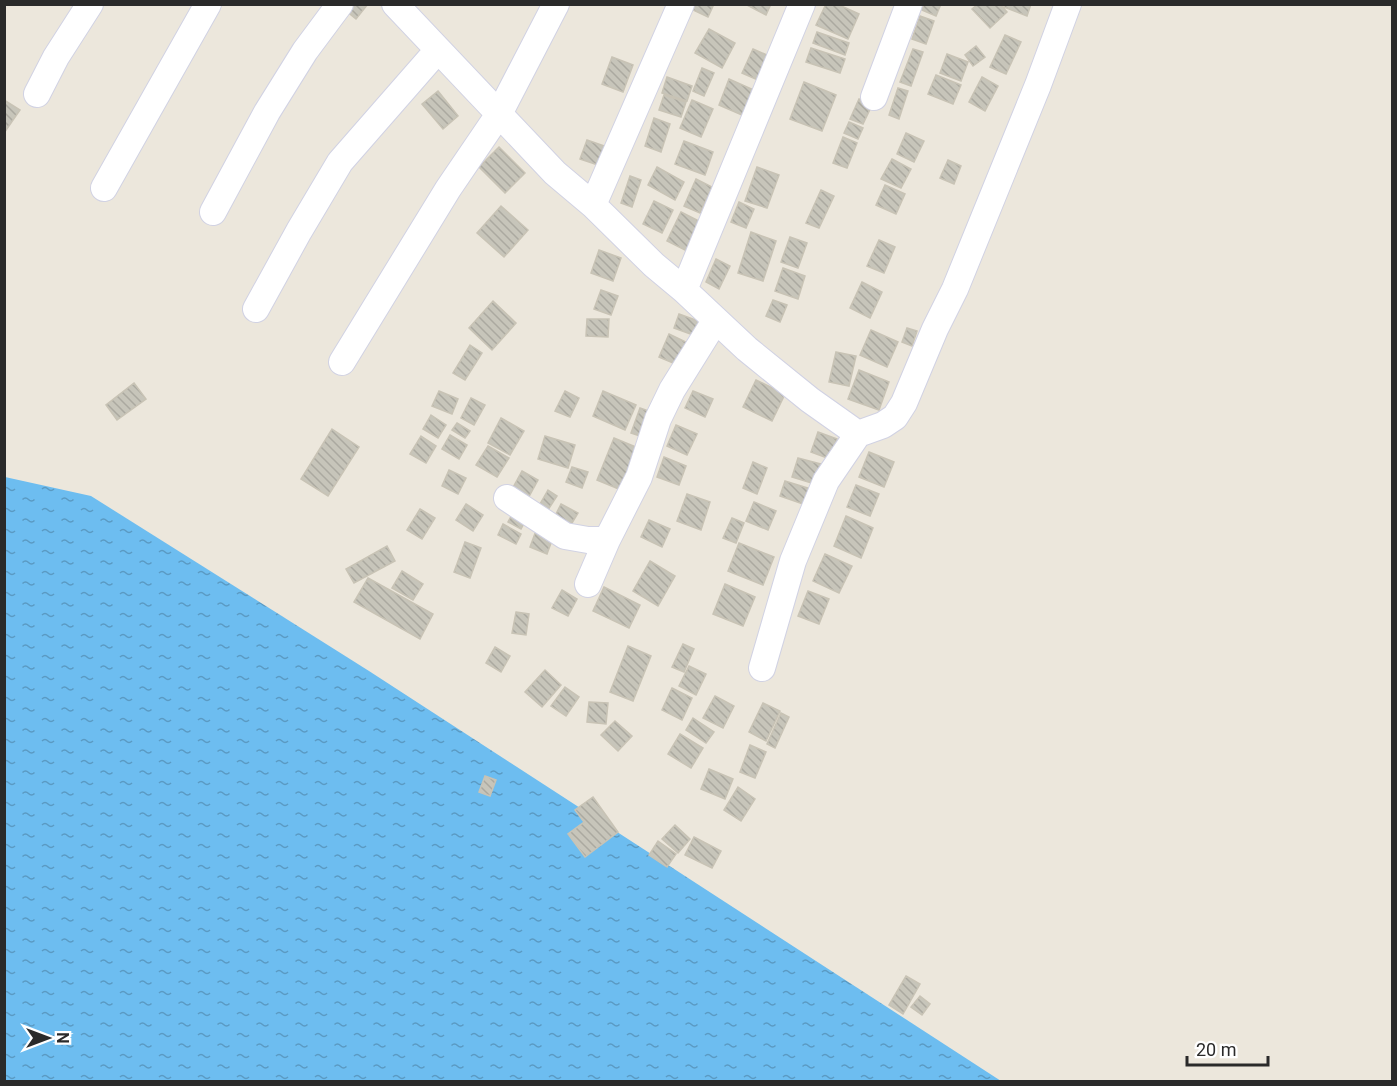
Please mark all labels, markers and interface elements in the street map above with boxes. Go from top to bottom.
north arrow [18,1008,78,1068]
scale bar [1187,1029,1268,1067]
text: N [53,1032,72,1044]
text: 20 m [1196,1039,1236,1060]

